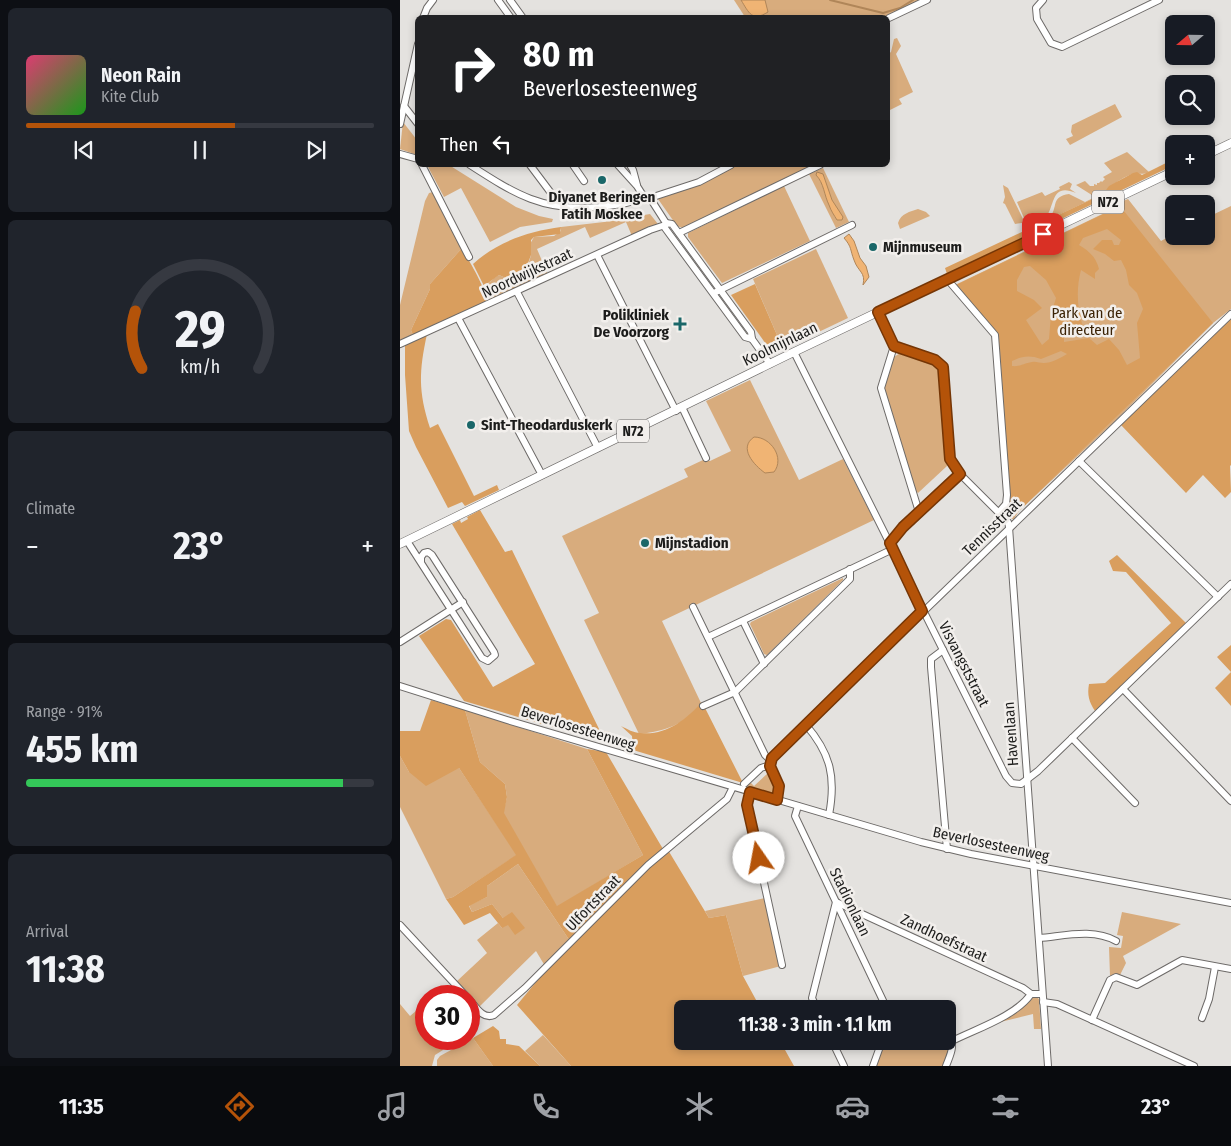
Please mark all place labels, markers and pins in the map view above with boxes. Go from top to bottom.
marker: Diyanet Beringen Fatih Moskee [596,174,608,186]
place label: Diyanet Beringen Fatih Moskee [549,188,656,223]
pin [1022,213,1064,255]
place label: Mijnmuseum [883,238,962,256]
marker: Mijnmuseum [867,241,879,253]
place label: Polikliniek De Voorzorg [594,306,670,341]
marker: Polikliniek De Voorzorg [673,317,687,331]
place label: Sint-Theodarduskerk [481,416,613,434]
marker: Sint-Theodarduskerk [465,419,477,431]
place label: Mijnstadion [655,534,729,552]
marker: Mijnstadion [639,537,651,549]

